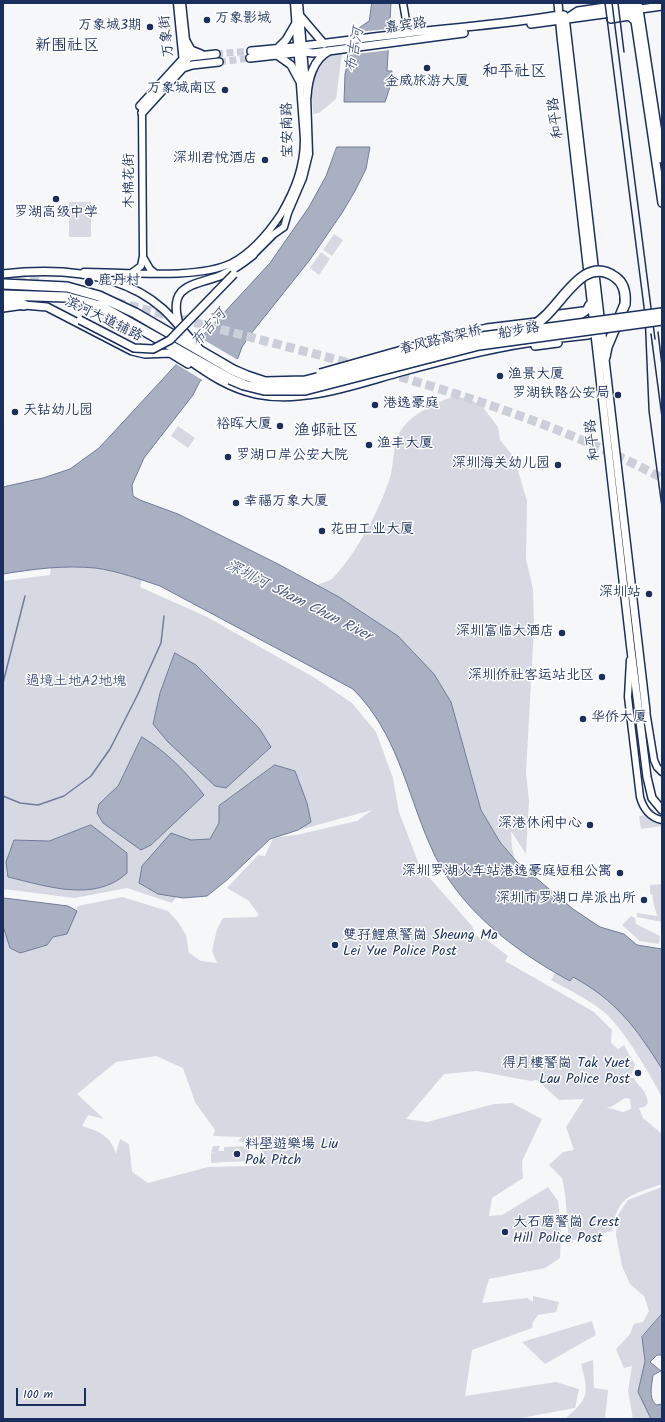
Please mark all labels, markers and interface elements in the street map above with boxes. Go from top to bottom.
place label: 万象影城 [215,12,271,28]
street label: 万象街 [157,14,179,58]
marker: 万象影城 [202,15,212,25]
street label: 嘉宾路 [384,16,428,38]
place label: 万象城3期 [78,19,142,35]
marker: 万象城3期 [145,22,155,32]
water label: 布吉河 [343,26,369,74]
district label: 新围社区 [35,37,99,57]
marker: 金威旅游大厦 [422,63,432,73]
district label: 和平社区 [482,63,546,83]
place label: 金威旅游大厦 [385,75,469,91]
place label: 万象城南区 [147,82,217,98]
marker: 万象城南区 [220,85,230,95]
street label: 和平路 [546,96,568,140]
street label: 宝安南路 [280,102,298,158]
place label: 深圳君悦酒店 [173,152,257,168]
street label: 木棉花街 [123,153,139,209]
marker: 深圳君悦酒店 [260,155,270,165]
marker: 罗湖高级中学 [51,194,61,204]
place label: 罗湖高级中学 [14,206,98,222]
place label: 鹿丹村 [98,274,140,290]
marker: 鹿丹村 [83,276,95,288]
street label: 滨河大道辅路 [62,294,144,346]
water label: 布吉河 [188,306,232,352]
street label: 船步路 [497,320,541,344]
street label: 春风路高架桥 [398,323,484,359]
place label: 渔景大厦 [508,368,564,384]
marker: 渔景大厦 [495,371,505,381]
place label: 罗湖铁路公安局 [512,387,610,403]
marker: 罗湖铁路公安局 [613,390,623,400]
place label: 港逸豪庭 [383,397,439,413]
marker: 港逸豪庭 [370,400,380,410]
place label: 天钻幼儿园 [23,404,93,420]
marker: 天钻幼儿园 [10,407,20,417]
place label: 裕晖大厦 [216,418,272,434]
street label: 和平路 [583,418,605,462]
marker: 裕晖大厦 [275,421,285,431]
district label: 渔邨社区 [294,422,358,442]
place label: 渔丰大厦 [377,437,433,453]
marker: 渔丰大厦 [364,440,374,450]
place label: 罗湖口岸公安大院 [236,449,348,465]
marker: 罗湖口岸公安大院 [223,452,233,462]
place label: 深圳海关幼儿园 [452,457,550,473]
marker: 深圳海关幼儿园 [553,460,563,470]
place label: 幸福万象大厦 [244,495,328,511]
marker: 幸福万象大厦 [231,498,241,508]
place label: 花田工业大厦 [330,523,414,539]
marker: 花田工业大厦 [317,526,327,536]
water label: 深圳河 Sham Chun River [222,558,374,646]
place label: 深圳站 [599,586,641,602]
marker: 深圳站 [644,589,654,599]
place label: 深圳富临大酒店 [456,625,554,641]
marker: 深圳富临大酒店 [557,628,567,638]
place label: 深圳侨社客运站北区 [468,669,594,685]
marker: 深圳侨社客运站北区 [597,672,607,682]
park label: 過境土地A2地塊 [26,675,126,691]
place label: 华侨大厦 [591,711,647,727]
marker: 华侨大厦 [578,714,588,724]
place label: 深港休闲中心 [498,817,582,833]
marker: 深港休闲中心 [585,820,595,830]
place label: 深圳罗湖火车站港逸豪庭短租公寓 [402,865,612,881]
marker: 深圳罗湖火车站港逸豪庭短租公寓 [615,868,625,878]
place label: 深圳市罗湖口岸派出所 [496,892,636,908]
marker: 深圳市罗湖口岸派出所 [639,895,649,905]
place label: 雙孖鯉魚警崗 Sheung Ma Lei Yue Police Post [343,929,498,962]
marker: 雙孖鯉魚警崗 Sheung Ma Lei Yue Police Post [330,940,340,950]
place label: 得月樓警崗 Tak Yuet Lau Police Post [502,1057,630,1090]
marker: 得月樓警崗 Tak Yuet Lau Police Post [633,1068,643,1078]
place label: 料壆遊樂場 Liu Pok Pitch [245,1138,338,1170]
marker: 料壆遊樂場 Liu Pok Pitch [232,1149,242,1159]
place label: 大石磨警崗 Crest Hill Police Post [513,1216,619,1248]
marker: 大石磨警崗 Crest Hill Police Post [500,1227,510,1237]
scale bar [18,1380,88,1406]
text: 100 m [23,1385,53,1404]

